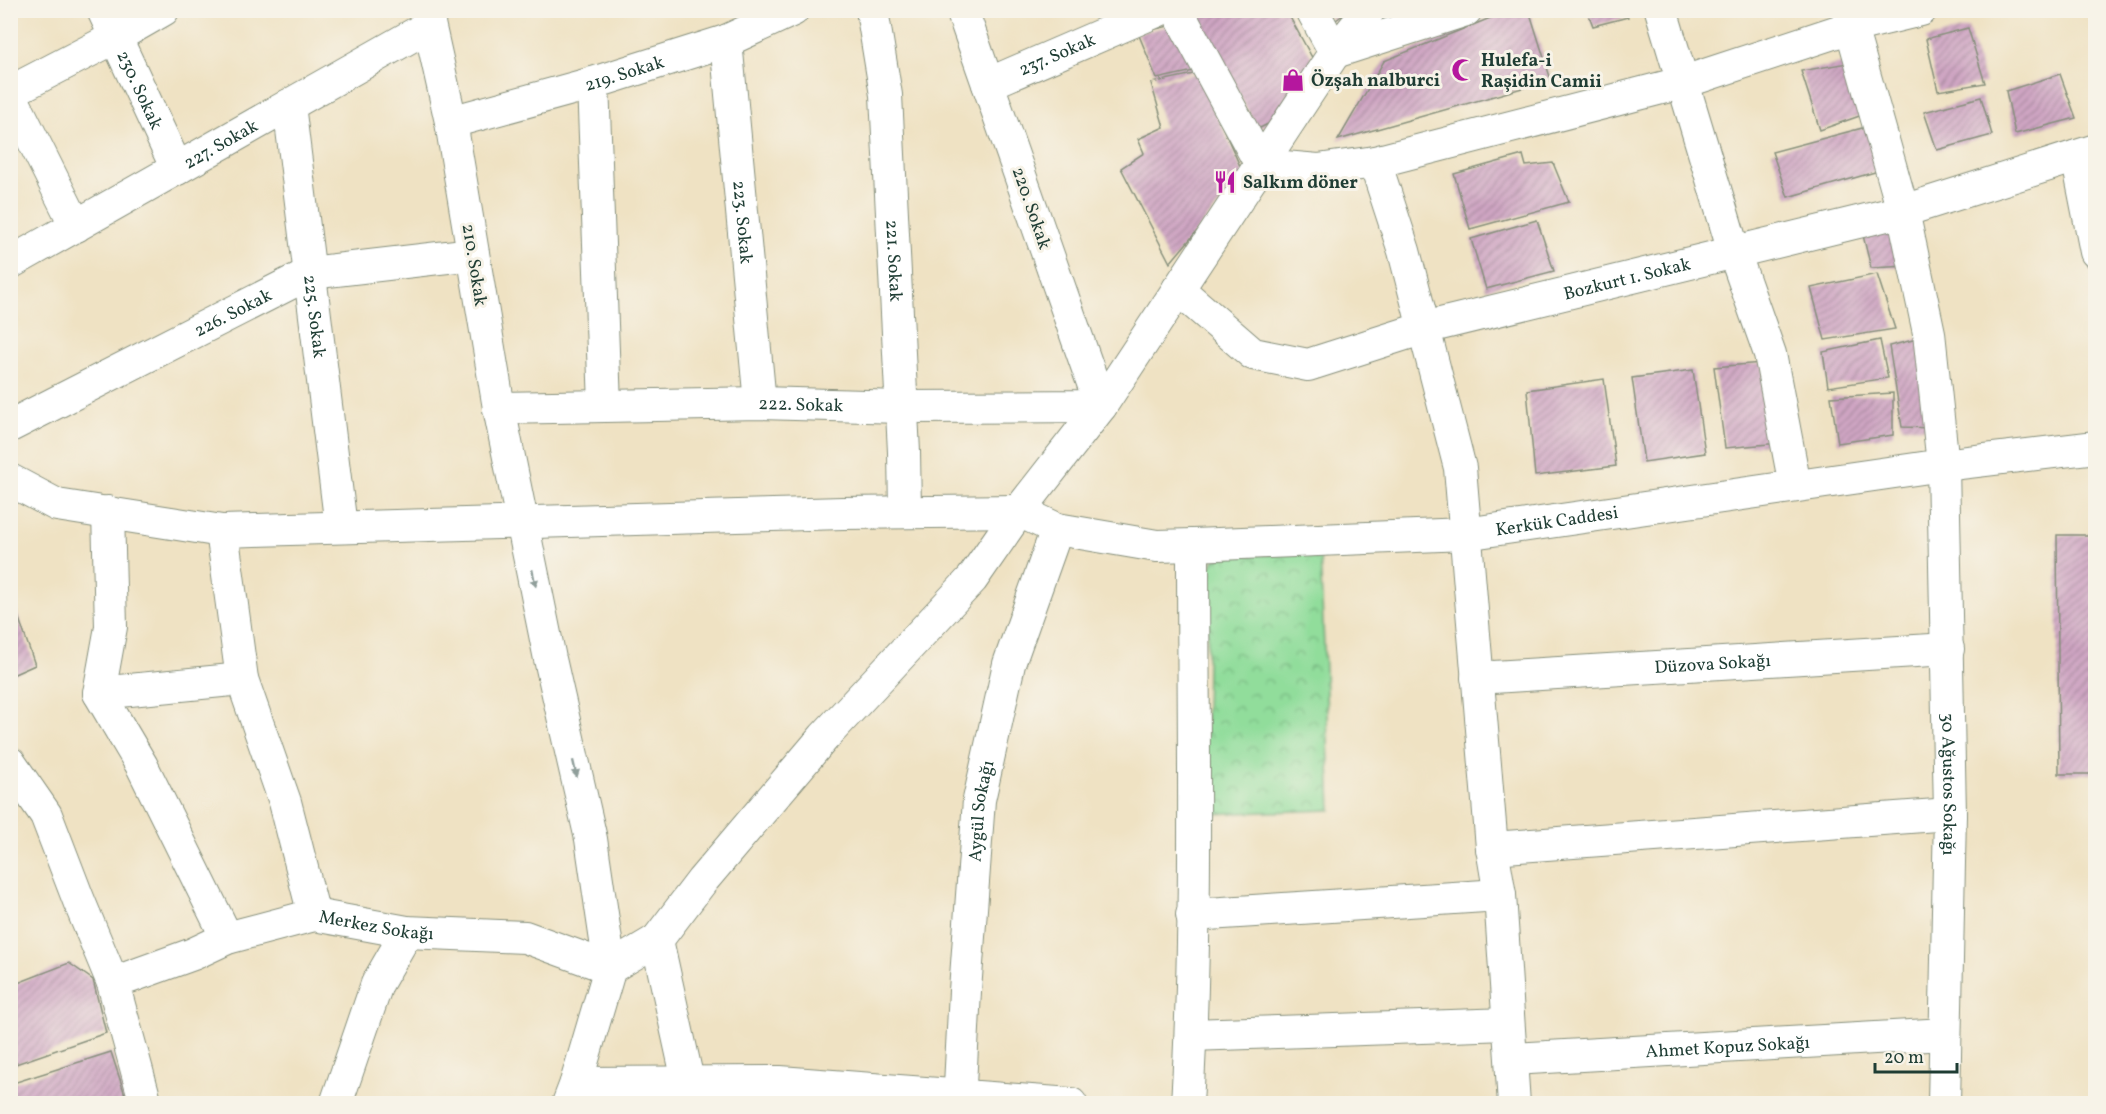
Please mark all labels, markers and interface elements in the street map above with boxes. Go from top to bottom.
street label: 237. Sokak [1015,28,1100,83]
street label: 230. Sokak [110,47,168,134]
place label: Hulefa-i Raşidin Camii [1481,49,1602,95]
street label: 219. Sokak [582,50,668,99]
mosque icon: Hulefa-i Raşidin Camii [1450,57,1476,83]
shop icon: Özşah nalburci [1280,67,1306,93]
place label: Özşah nalburci [1311,69,1440,94]
street label: 227. Sokak [180,114,263,176]
street label: 220. Sokak [1005,164,1056,253]
restaurant icon: Salkım döner [1212,169,1238,195]
place label: Salkım döner [1243,171,1358,196]
street label: 223. Sokak [725,179,758,265]
street label: 221. Sokak [878,219,907,303]
street label: 210. Sokak [455,222,492,308]
street label: Bozkurt 1. Sokak [1561,252,1694,307]
street label: 225. Sokak [296,273,331,360]
street label: 226. Sokak [190,283,277,344]
street label: 222. Sokak [758,392,844,419]
street label: Kerkük Caddesi [1494,501,1620,543]
one-way arrow [529,569,539,587]
street label: Düzova Sokağı [1654,649,1772,681]
street label: 30 Ağustos Sokağı [1934,713,1961,856]
street label: Aygül Sokağı [964,758,1001,863]
one-way arrow [571,759,580,778]
street label: Merkez Sokağı [317,905,434,947]
street label: Ahmet Kopuz Sokağı [1645,1031,1811,1065]
scale bar [1875,1036,1958,1074]
text: 20 m [1884,1046,1924,1071]

